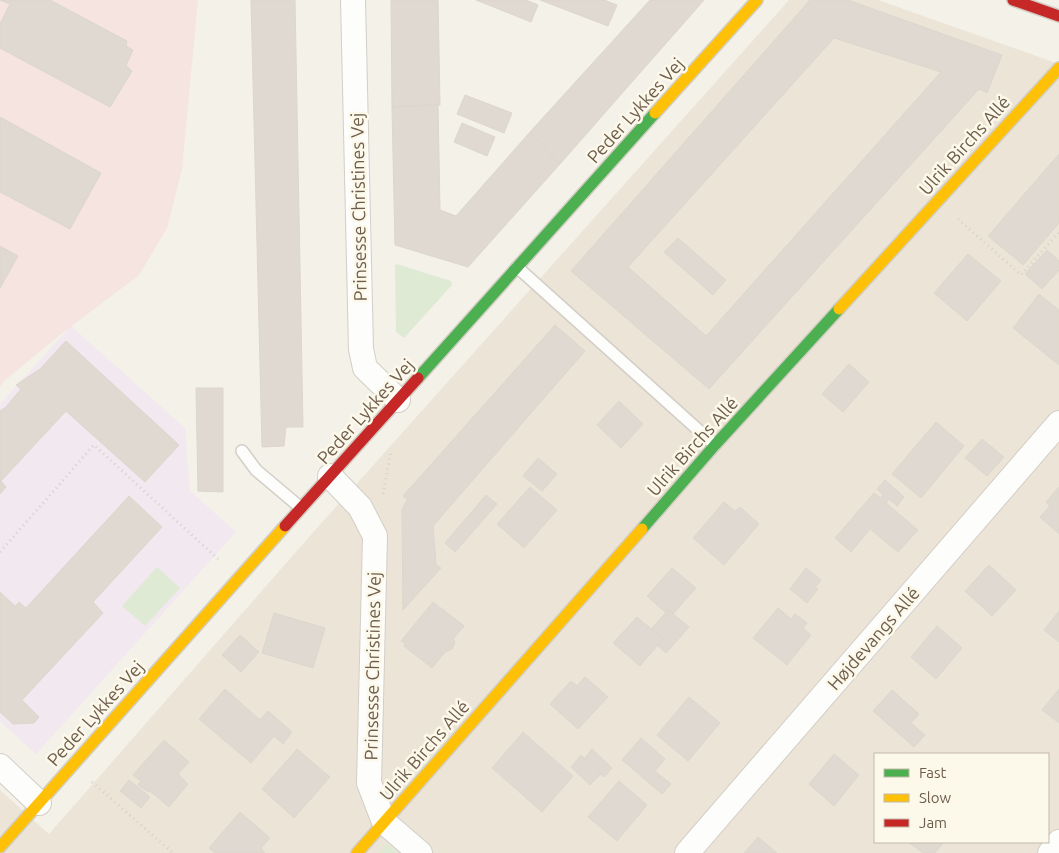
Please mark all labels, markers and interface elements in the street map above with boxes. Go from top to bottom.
street label: Peder Lykkes Vej [583,53,687,167]
street label: Ulrik Birchs Allé [915,92,1013,198]
street label: Prinsesse Christines Vej [346,112,370,302]
street label: Peder Lykkes Vej [313,354,417,468]
street label: Ulrik Birchs Allé [643,393,741,499]
street label: Prinsesse Christines Vej [360,571,384,761]
street label: Højdevangs Allé [823,583,923,693]
street label: Peder Lykkes Vej [43,656,147,770]
street label: Ulrik Birchs Allé [375,696,473,804]
legend [874,753,1049,843]
text: Fast [919,764,947,781]
text: Slow [919,789,952,806]
text: Jam [919,814,947,831]

